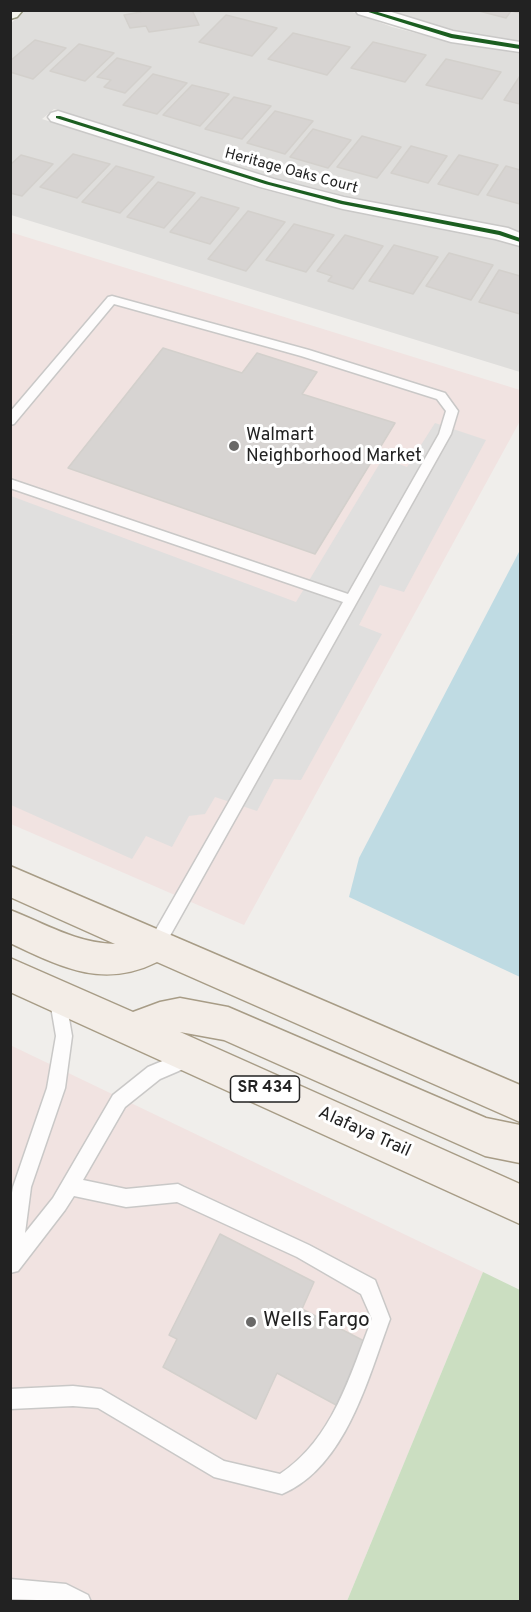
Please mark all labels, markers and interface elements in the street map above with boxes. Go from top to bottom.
street label: Heritage Oaks Court [222,146,360,198]
place label: Walmart Neighborhood Market [246,425,422,468]
marker: Walmart Neighborhood Market [227,439,241,453]
road number: SR 434 [230,1076,300,1102]
street label: Alafaya Trail [314,1103,414,1163]
place label: Wells Fargo [263,1309,370,1335]
marker: Wells Fargo [244,1315,258,1329]

